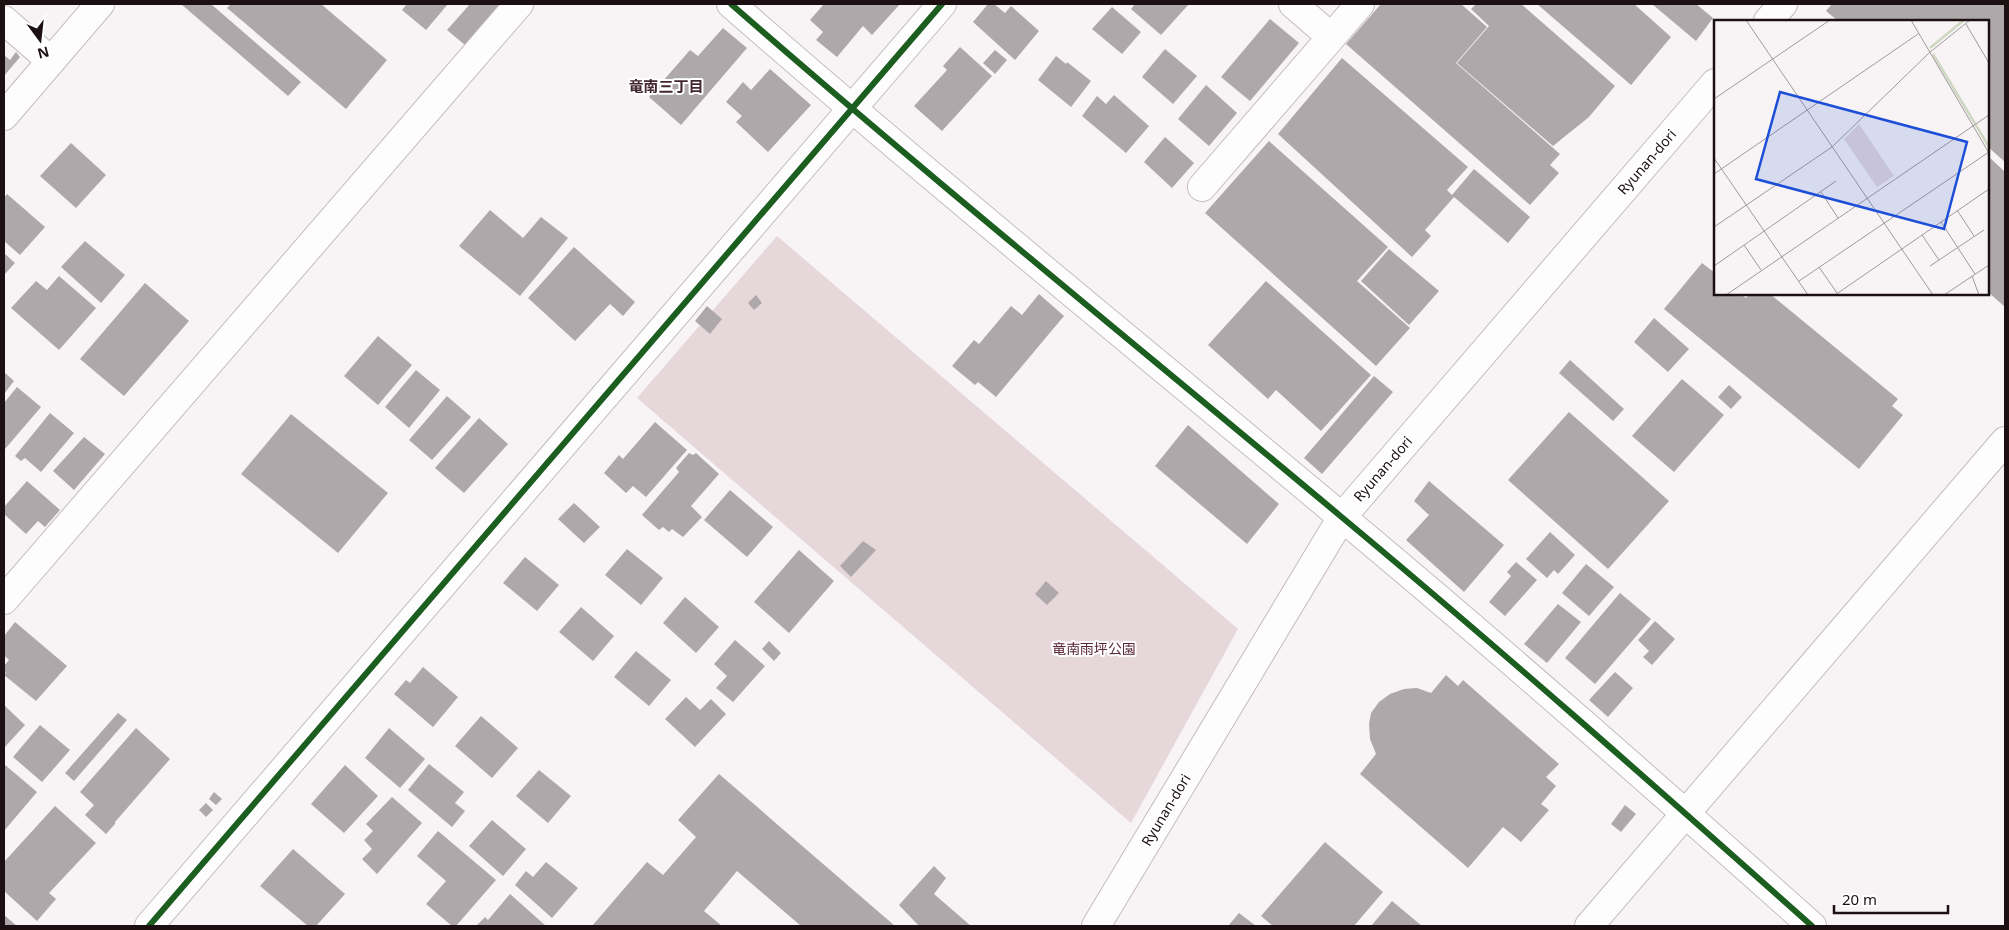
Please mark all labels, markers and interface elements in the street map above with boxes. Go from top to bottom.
north arrow [15,15,65,65]
inset map [1714,20,1989,295]
text: N [36,42,51,64]
district label: 竜南三丁目 [628,76,704,96]
street label: Ryunan-dori [1613,125,1680,198]
street label: Ryunan-dori [1349,432,1416,505]
park label: 竜南雨坪公園 [1052,639,1136,658]
street label: Ryunan-dori [1137,770,1194,849]
scale bar [1834,882,1948,914]
text: 20 m [1842,889,1877,909]

